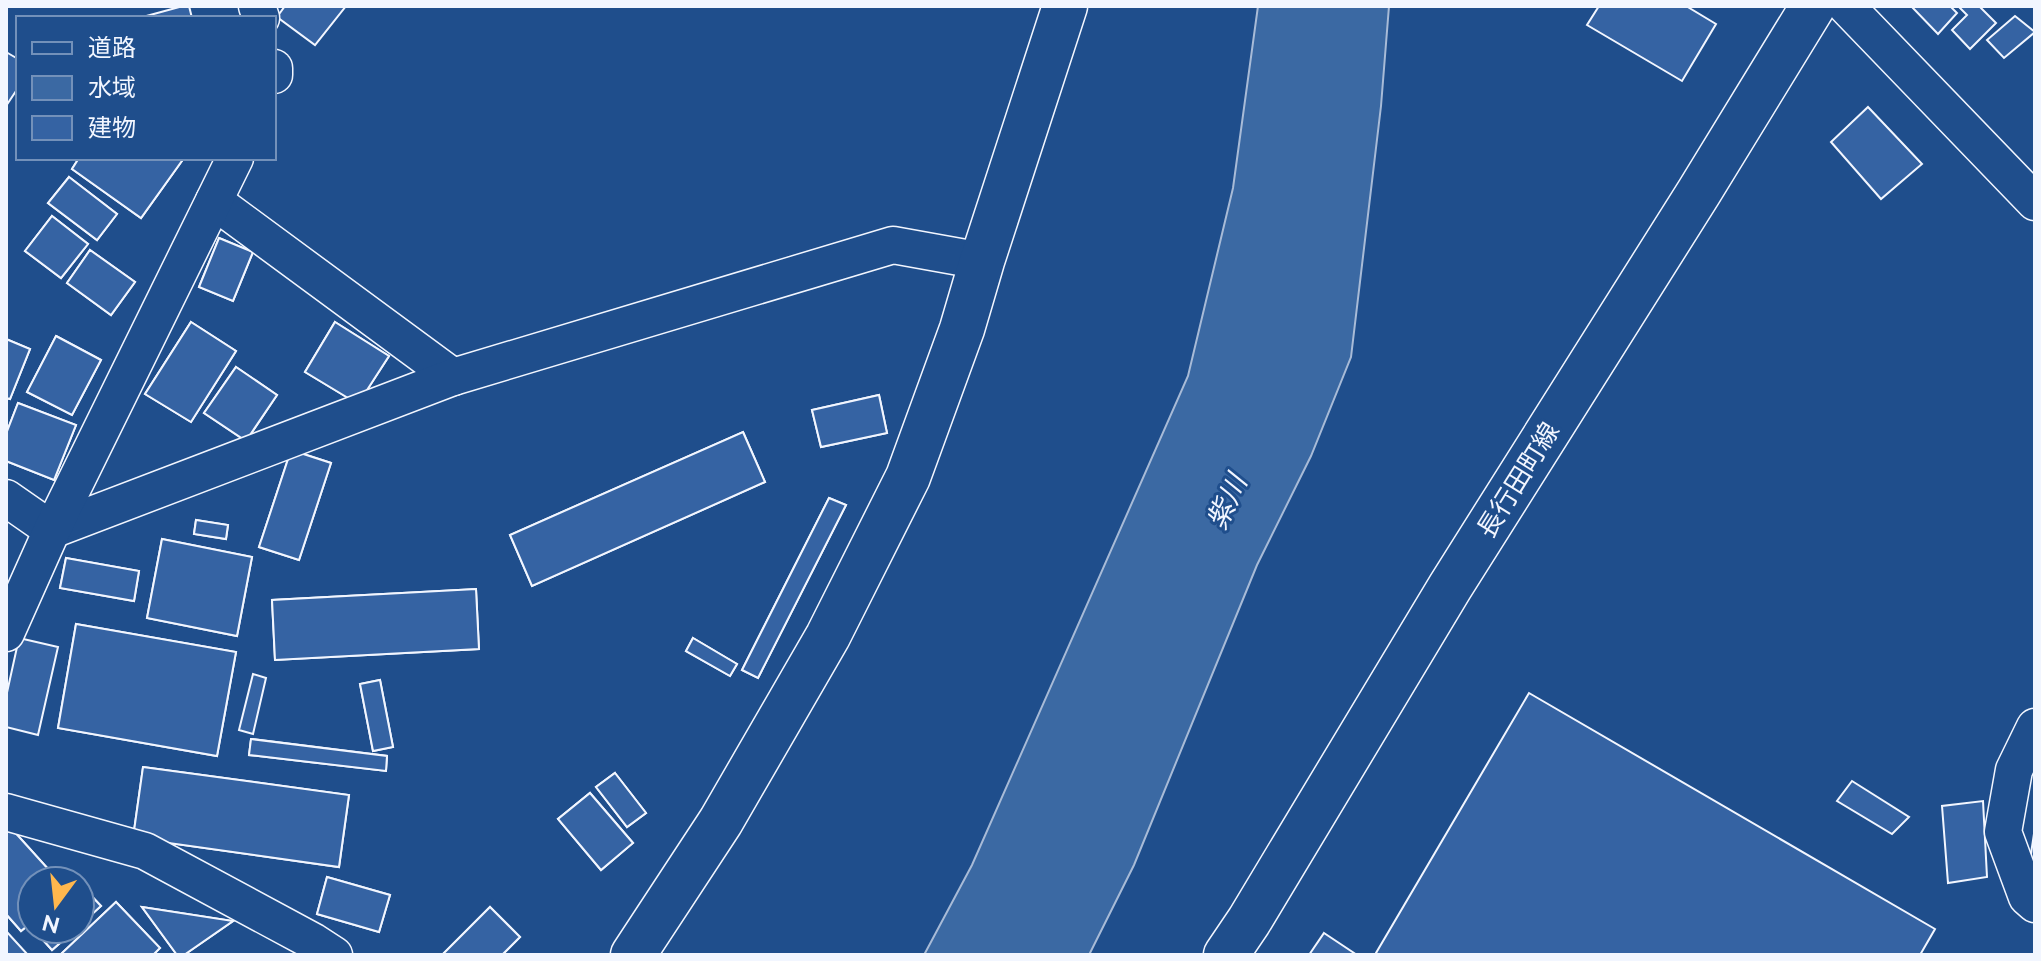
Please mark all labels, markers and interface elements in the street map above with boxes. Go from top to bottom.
legend [16,16,276,160]
text: 道路 [88,33,136,62]
text: 水域 [88,73,136,102]
text: 建物 [88,113,136,142]
street label: 長行田町線 [1471,417,1565,543]
water label: 紫川 [1200,467,1255,534]
north arrow [16,865,96,945]
text: N [39,910,62,939]

